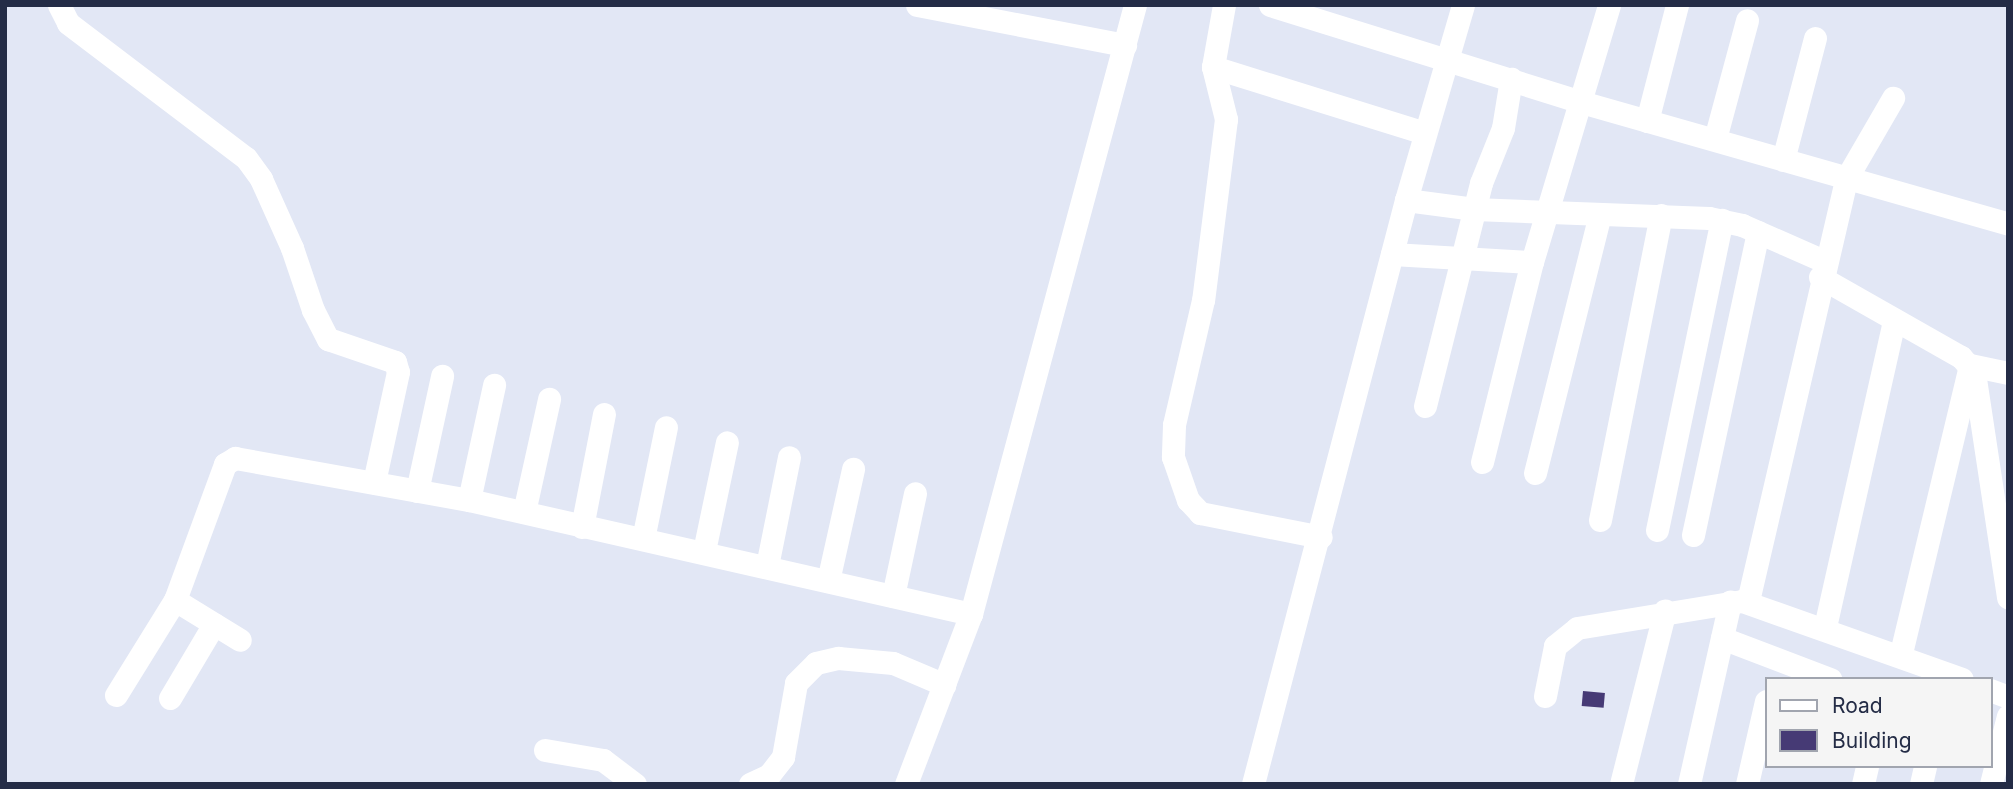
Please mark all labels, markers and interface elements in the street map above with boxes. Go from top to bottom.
legend [1764,677,1992,768]
text: Road [1832,693,1883,718]
text: Building [1832,728,1912,753]

